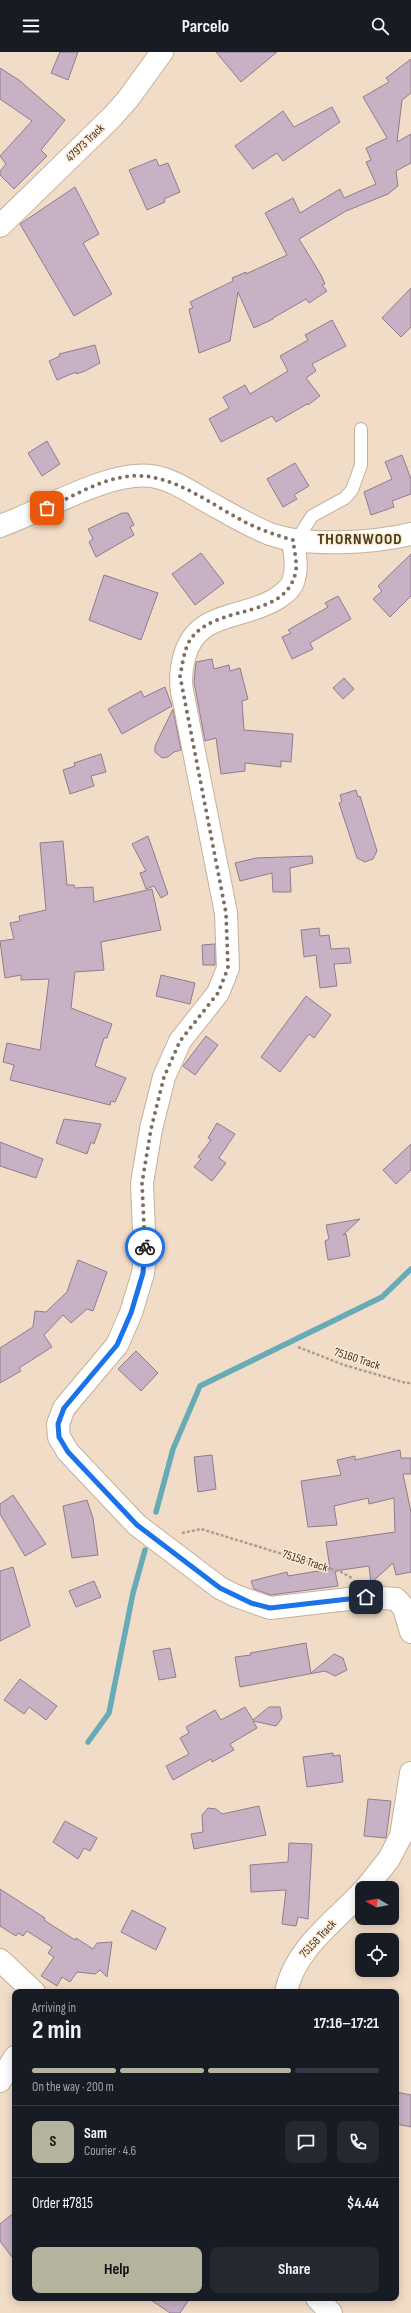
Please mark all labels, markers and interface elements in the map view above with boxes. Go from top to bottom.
icon: menu [20,15,42,37]
icon: search [369,15,391,37]
text: Parcelo [182,16,229,37]
street label: 47973 Track [63,121,108,165]
pin [30,491,64,525]
icon: bag [36,497,58,519]
district label: THORNWOOD [317,530,403,549]
courier [125,1227,165,1267]
icon: bike [134,1236,156,1258]
street label: 75160 Track [332,1345,382,1374]
street label: 75158 Track [280,1547,330,1576]
pin [349,1580,383,1614]
icon: home [355,1586,377,1608]
north arrow [355,1881,399,1925]
map controls [355,1881,399,1977]
street label: 75158 Track [296,1916,340,1961]
button: locate [355,1933,399,1977]
text: Arriving in [32,2000,76,2016]
text: 17:16–17:21 [314,2014,379,2033]
text: 2 min [32,2015,82,2046]
text: On the way · 200 m [32,2079,114,2095]
button: chat [285,2121,327,2163]
button: phone [337,2121,379,2163]
text: Sam [84,2124,107,2143]
text: S [50,2132,56,2151]
text: Courier · 4.6 [84,2143,136,2159]
text: Order #7815 [32,2194,93,2213]
text: $4.44 [347,2194,379,2213]
button: Help [32,2247,202,2293]
button: Share [210,2247,379,2293]

